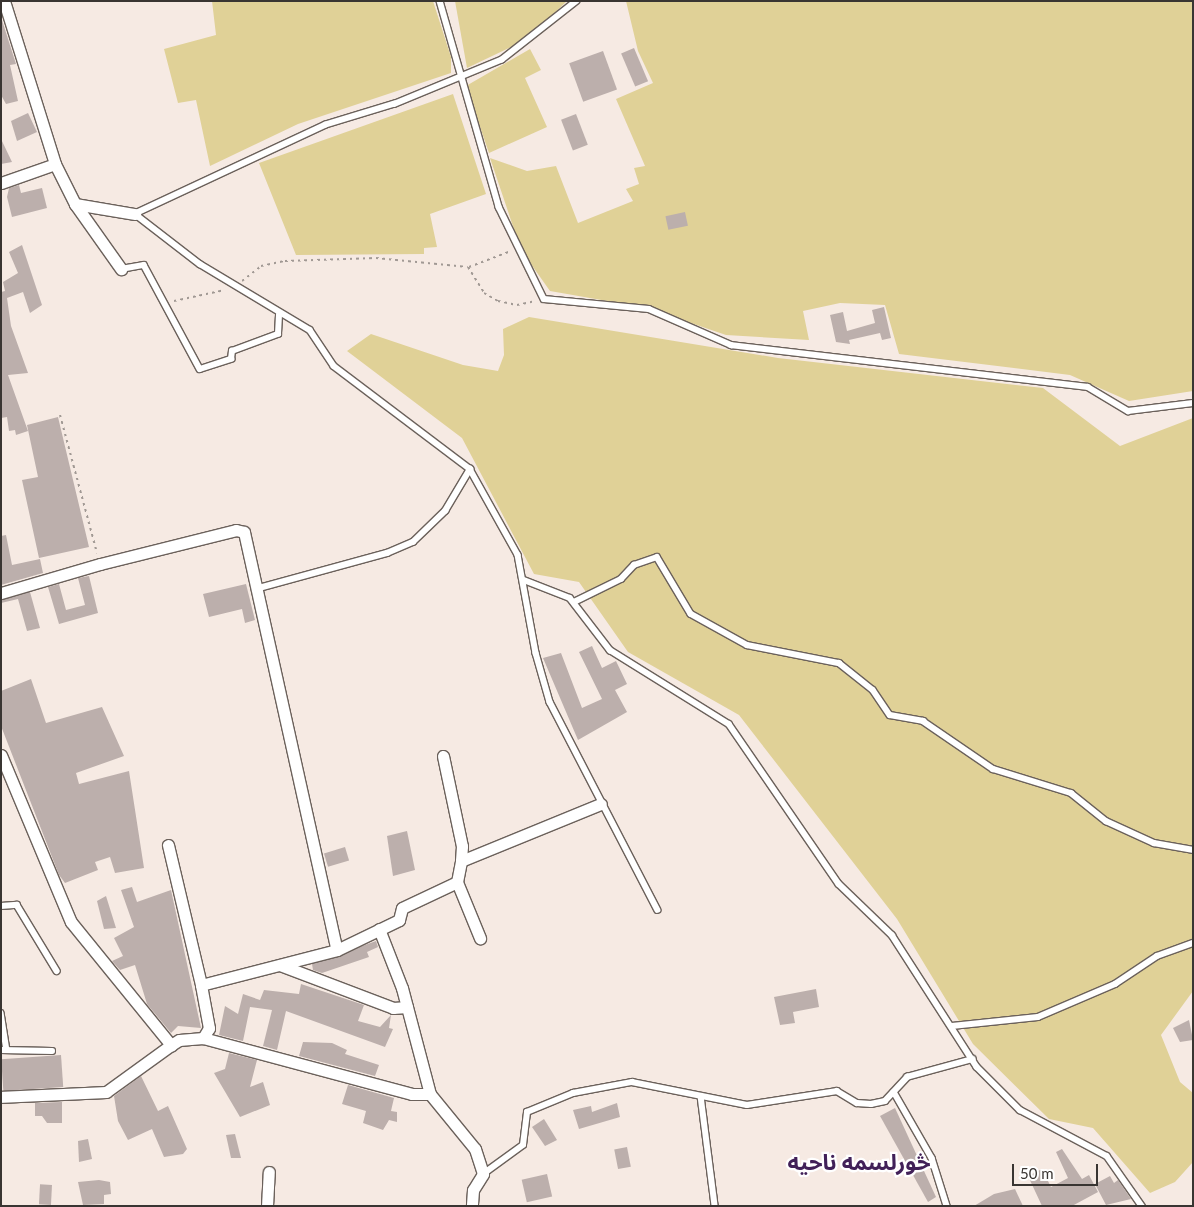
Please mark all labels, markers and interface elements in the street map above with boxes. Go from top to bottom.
district label: څورلسمه ناحیه [787,1149,931,1175]
scale bar [1014,1154,1100,1186]
text: 50 m [1020,1164,1054,1182]

